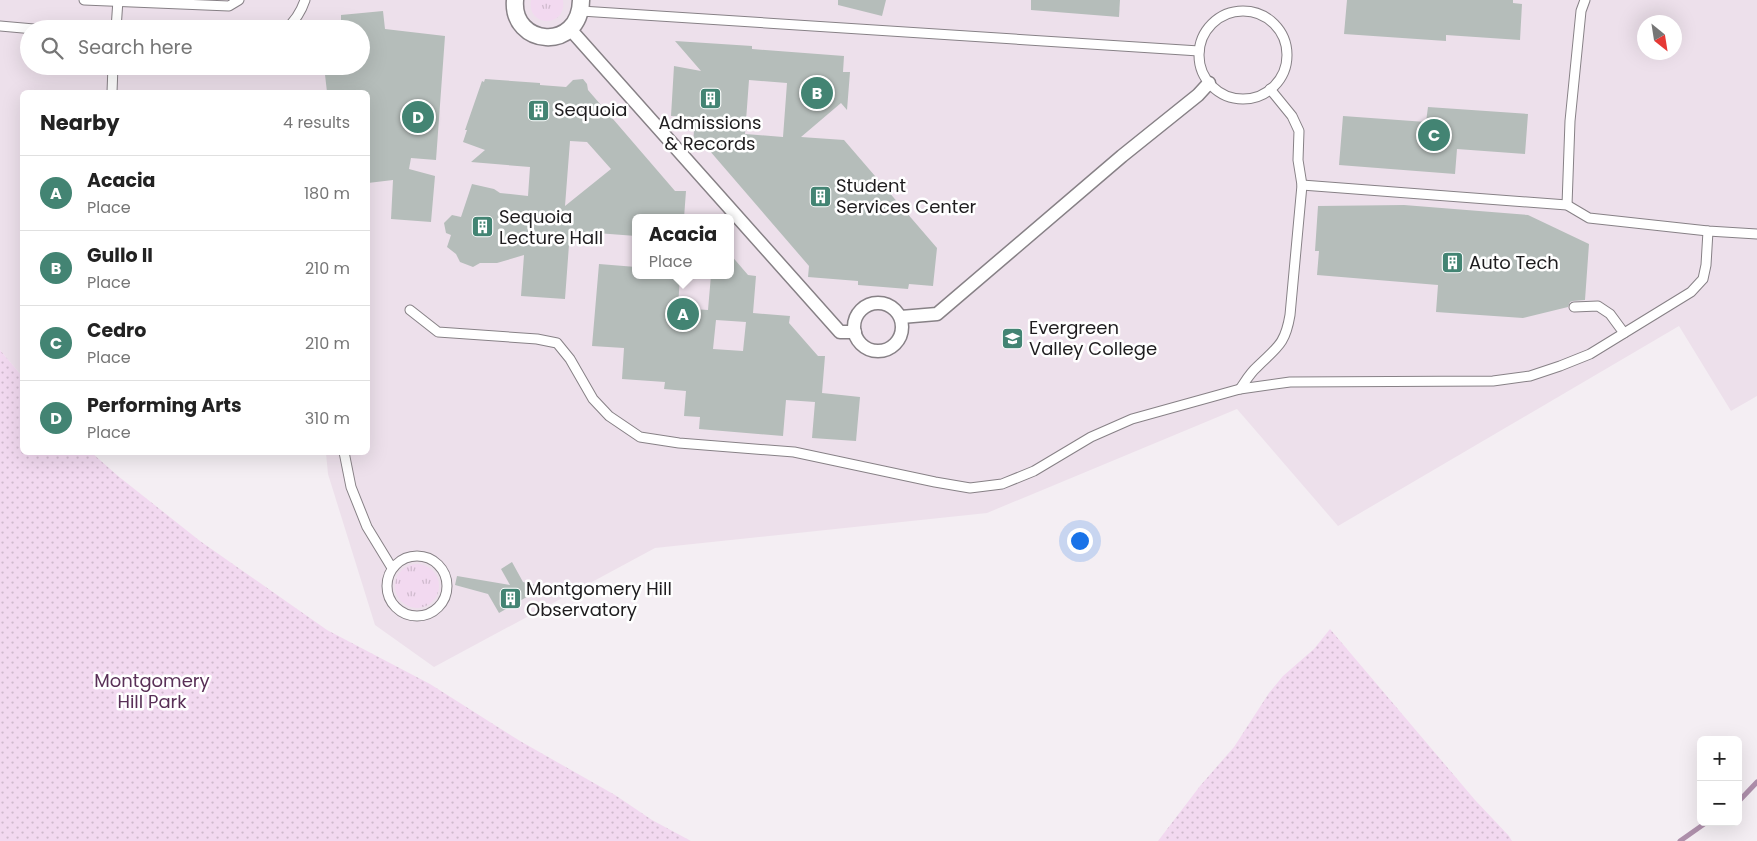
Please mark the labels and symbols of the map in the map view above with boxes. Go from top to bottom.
north arrow [1637,15,1682,60]
pin: B [801,74,833,112]
building icon: Admissions & Records [698,86,722,110]
place label: Sequoia [554,97,628,122]
pin: D [402,98,434,136]
building icon: Sequoia [526,98,550,122]
place label: Admissions & Records [659,110,761,156]
pin: C [1418,116,1450,154]
place label: Student Services Center [836,173,977,219]
building icon: Student Services Center [808,184,832,208]
place label: Sequoia Lecture Hall [499,204,603,250]
building icon: Sequoia Lecture Hall [471,215,495,239]
place label: Auto Tech [1469,250,1559,275]
building icon: Auto Tech [1441,251,1465,275]
pin: A [667,295,699,333]
place label: Evergreen Valley College [1029,315,1157,361]
school or university icon: Evergreen Valley College [1001,326,1025,350]
your location [1067,528,1093,554]
place label: Montgomery Hill Observatory [526,576,672,622]
building icon: Montgomery Hill Observatory [498,587,522,611]
park label: Montgomery Hill Park [94,668,210,714]

